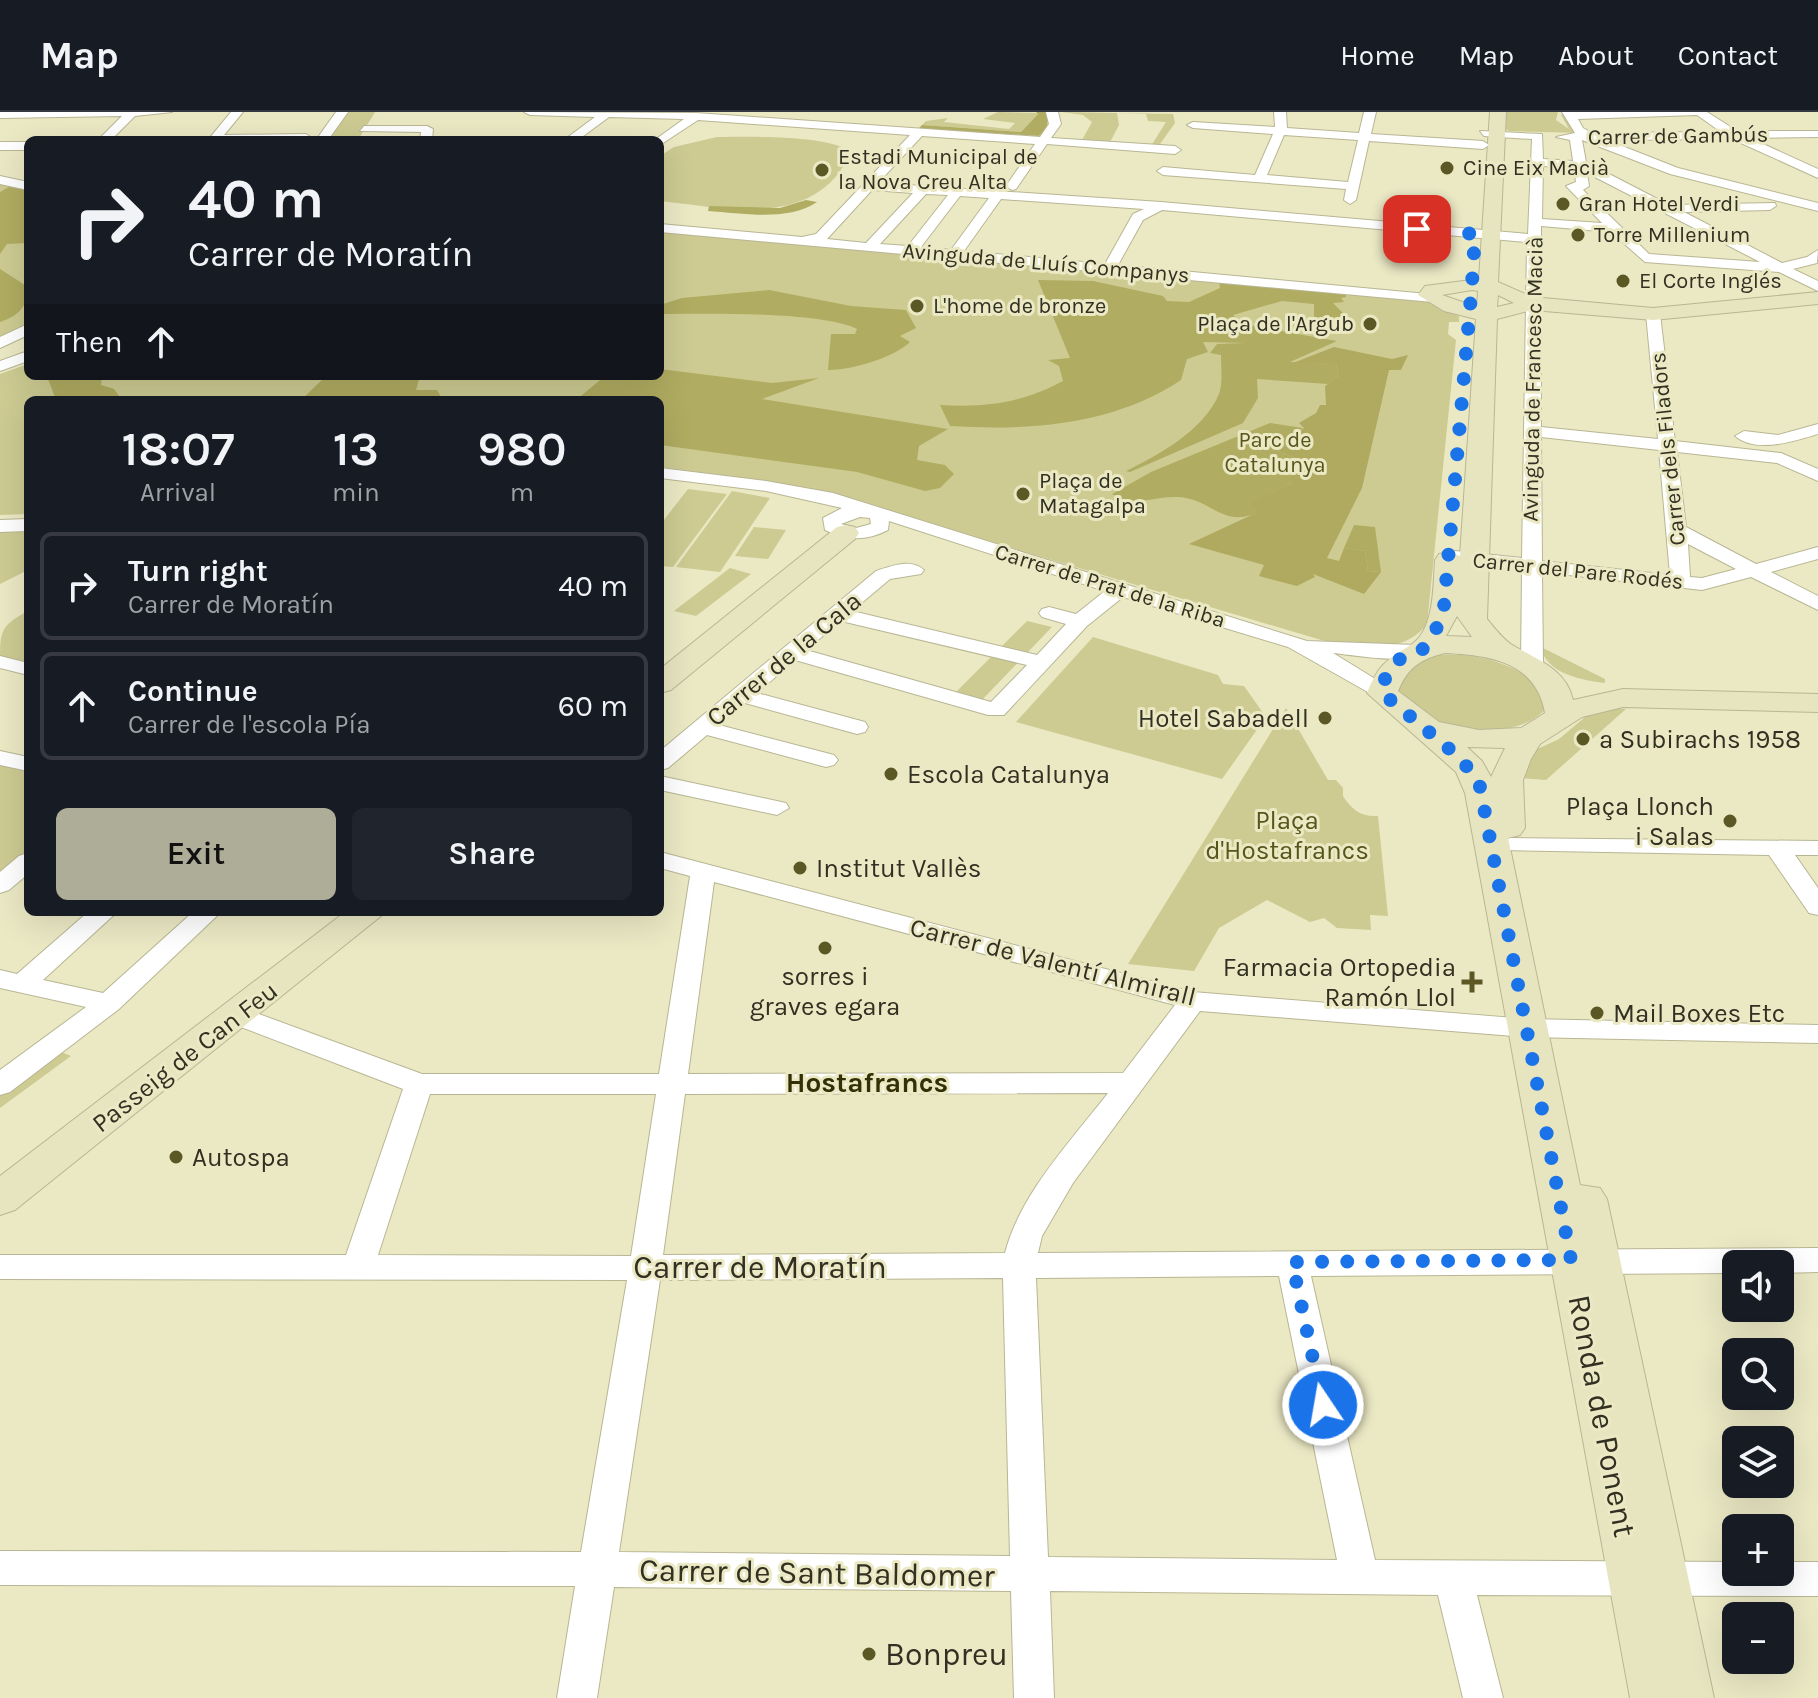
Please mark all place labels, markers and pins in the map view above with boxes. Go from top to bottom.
place label: Estadi Municipal de la Nova Creu Alta [838,144,1038,195]
place label: Cine Eix Macià [1463,155,1609,181]
marker: Cine Eix Macià [1438,159,1456,177]
marker: Estadi Municipal de la Nova Creu Alta [813,161,831,179]
place label: Gran Hotel Verdi [1579,191,1740,217]
pin [1383,195,1451,263]
marker: Gran Hotel Verdi [1554,195,1572,213]
place label: Torre Millenium [1594,222,1750,248]
marker: Torre Millenium [1569,226,1587,244]
place label: El Corte Inglés [1639,268,1782,294]
marker: El Corte Inglés [1614,272,1632,290]
place label: L'home de bronze [933,293,1106,319]
marker: L'home de bronze [908,297,926,315]
place label: Plaça de l'Argub [1197,311,1354,337]
marker: Plaça de l'Argub [1361,315,1379,333]
place label: Plaça de Matagalpa [1039,468,1146,519]
marker: Plaça de Matagalpa [1014,485,1032,503]
place label: Hotel Sabadell [1138,703,1309,734]
marker: Hotel Sabadell [1316,709,1334,727]
place label: a Subirachs 1958 [1599,724,1801,755]
marker: a Subirachs 1958 [1574,730,1592,748]
place label: Escola Catalunya [907,759,1110,790]
marker: Escola Catalunya [882,765,900,783]
place label: Plaça Llonch i Salas [1566,791,1714,852]
marker: Plaça Llonch i Salas [1721,812,1739,830]
place label: Institut Vallès [816,853,981,884]
marker: Institut Vallès [791,859,809,877]
marker: sorres i graves egara [816,939,834,957]
place label: Farmacia Ortopedia Ramón Llol [1223,952,1456,1013]
place label: sorres i graves egara [750,961,900,1022]
marker: Farmacia Ortopedia Ramón Llol [1463,973,1481,991]
place label: Mail Boxes Etc [1613,998,1785,1029]
marker: Mail Boxes Etc [1588,1004,1606,1022]
place label: Autospa [192,1142,290,1173]
marker: Autospa [167,1148,185,1166]
place label: Bonpreu [885,1636,1008,1673]
marker: Bonpreu [860,1645,878,1663]

